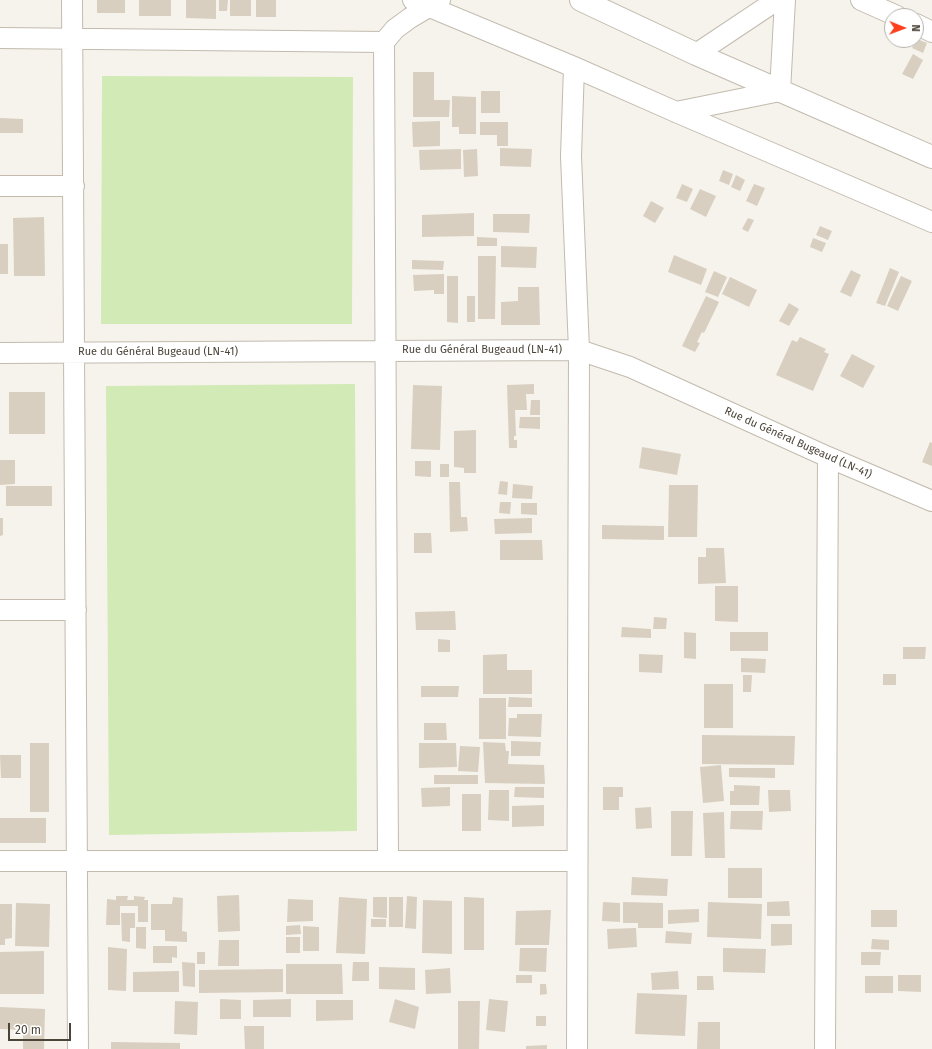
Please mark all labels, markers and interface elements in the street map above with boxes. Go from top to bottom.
north arrow [884,8,924,48]
text: N [909,24,922,32]
street label: Rue du Général Bugeaud (LN-41) [402,343,562,357]
street label: Rue du Général Bugeaud (LN-41) [78,345,238,359]
street label: Rue du Général Bugeaud (LN-41) [722,404,874,482]
scale bar [10,1015,73,1041]
text: 20 m [15,1023,41,1037]

